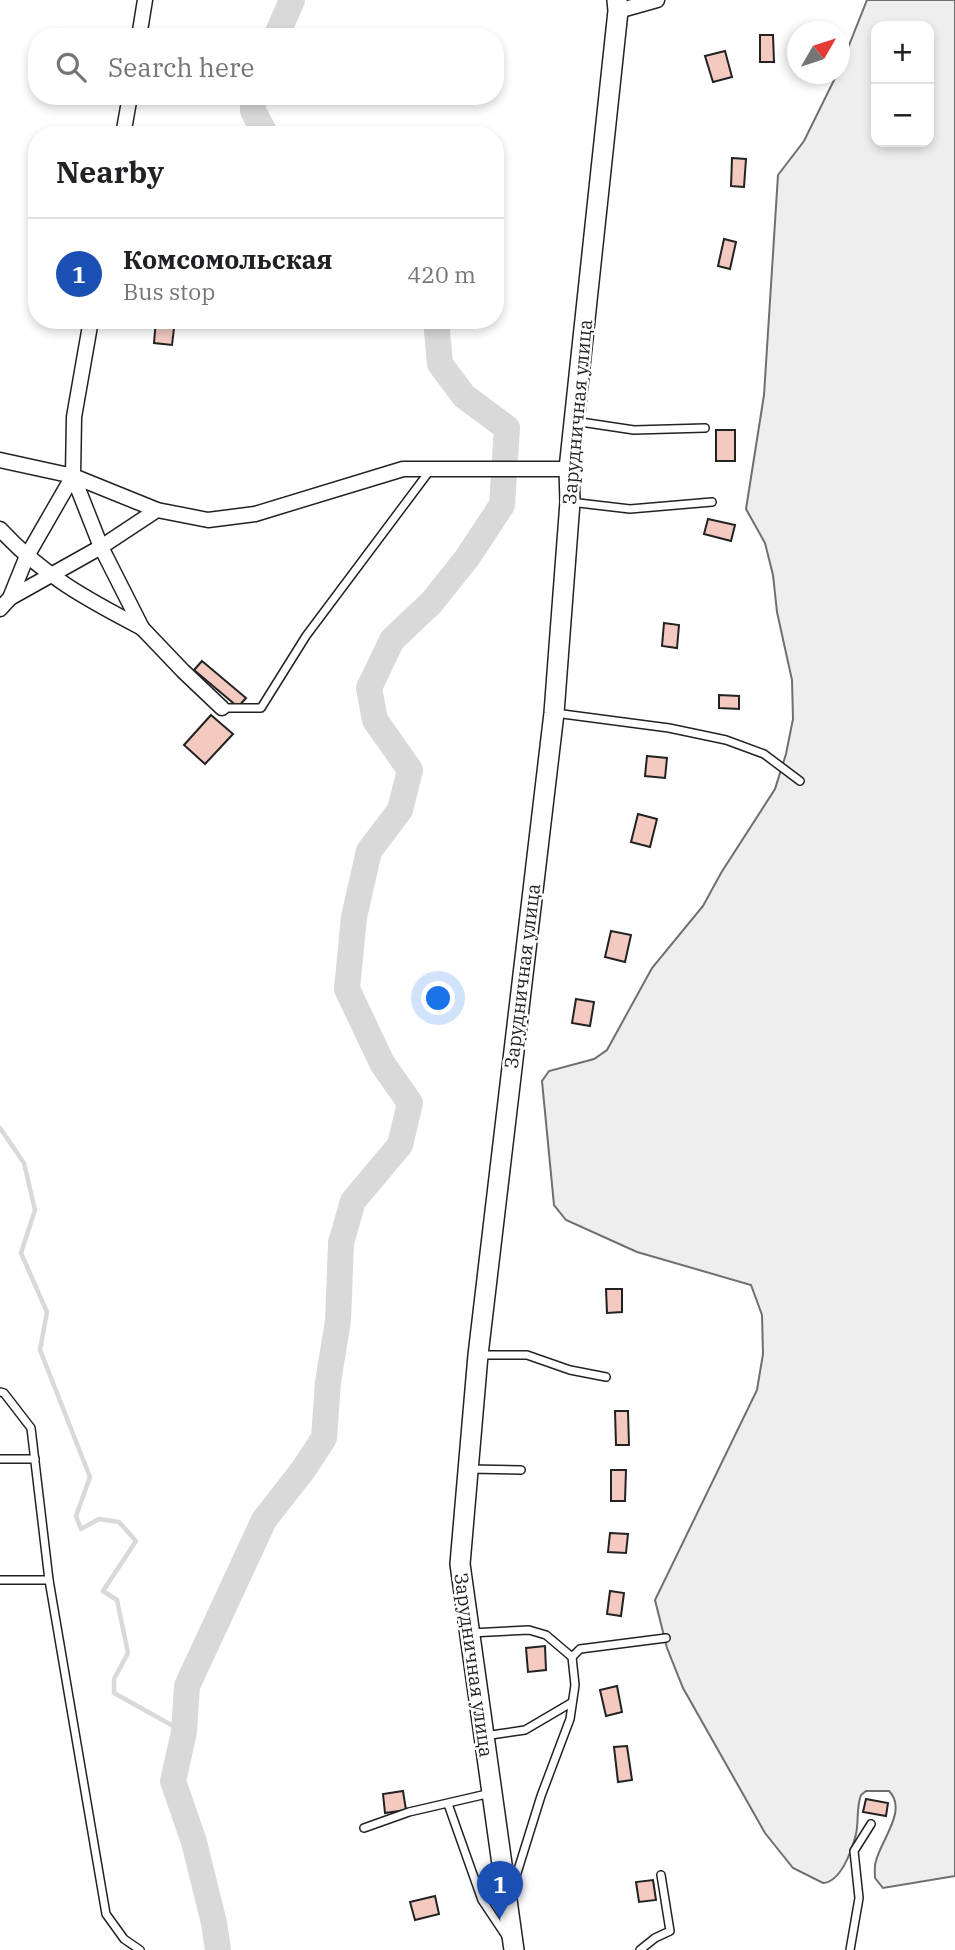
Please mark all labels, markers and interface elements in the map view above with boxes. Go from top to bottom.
north arrow [787,21,850,84]
map controls [871,21,934,147]
button: + [871,21,934,84]
search box [28,28,504,105]
icon: search [52,48,90,86]
text: Search here [108,50,254,84]
button: − [871,84,934,147]
text: Nearby [56,152,164,191]
text: Комсомольская [123,242,332,276]
text: 1 [72,259,86,289]
text: 420 m [407,259,476,289]
text: Bus stop [123,276,215,306]
street label: Зарудничная улица [557,318,597,506]
street label: Зарудничная улица [499,882,545,1070]
your location [421,981,455,1015]
street label: Зарудничная улица [449,1571,499,1759]
pin: 1 [477,1861,523,1919]

